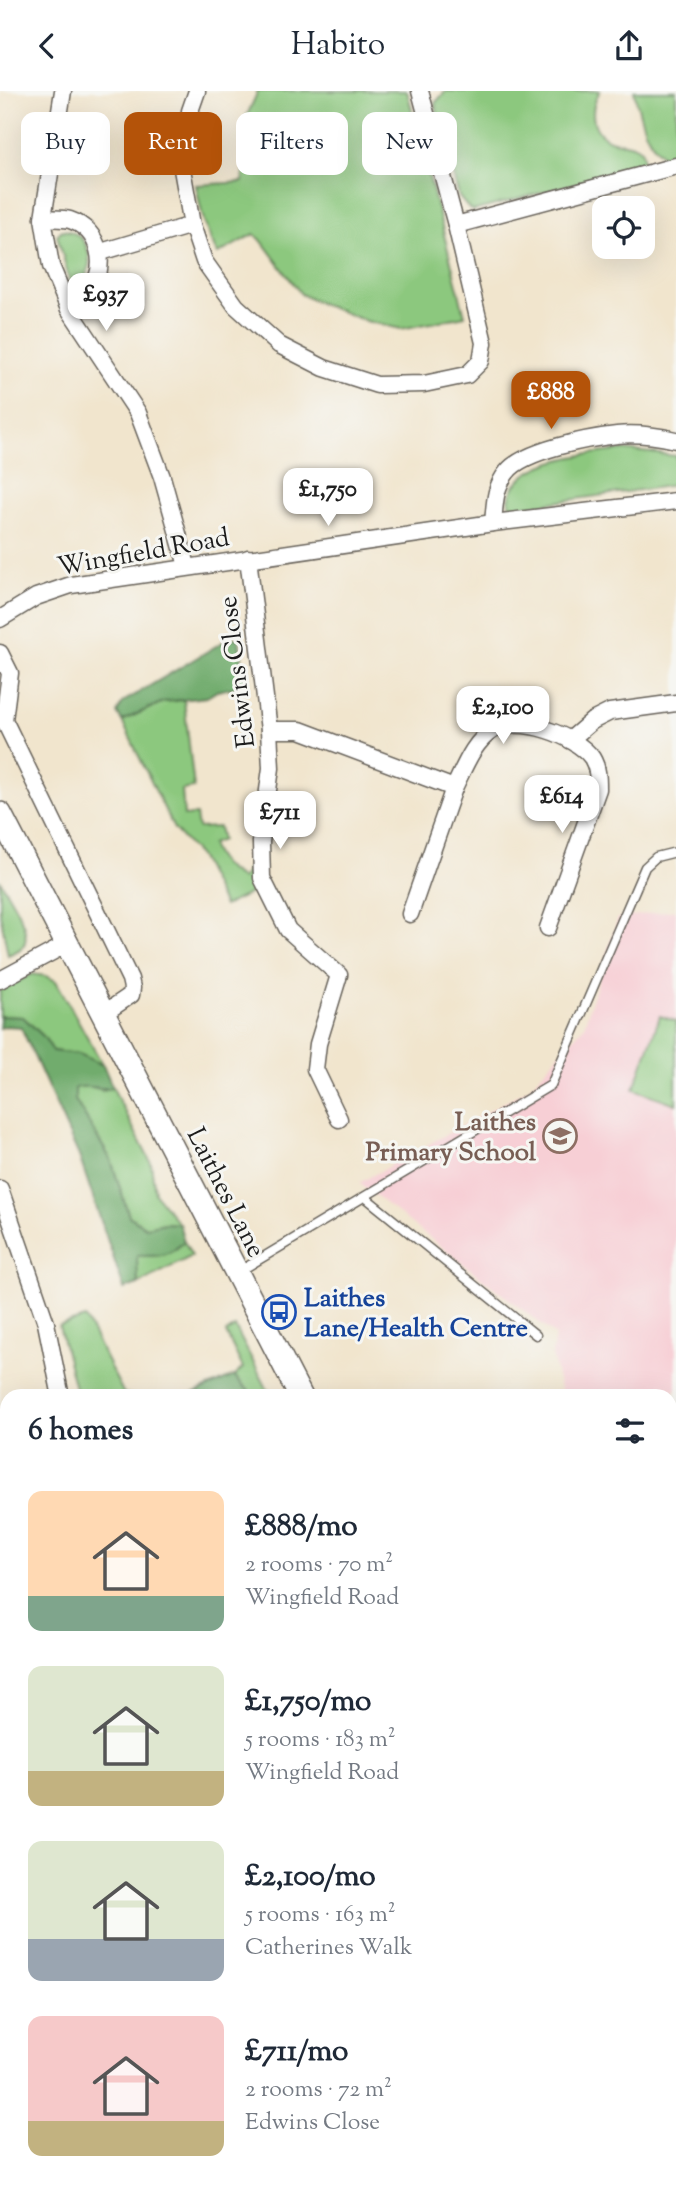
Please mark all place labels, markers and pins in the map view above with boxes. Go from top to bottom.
pin: £937 [65,273,147,333]
pin: £888 [510,371,592,431]
pin: £1,750 [271,469,385,528]
pin: £2,100 [446,687,560,746]
pin: £614 [521,775,603,835]
pin: £711 [239,791,321,851]
place label: Laithes Primary School [366,1105,537,1172]
school or university icon: Laithes Primary School [541,1117,579,1155]
place label: Laithes Lane/Health Centre [304,1281,528,1348]
bus stop icon: Laithes Lane/Health Centre [260,1293,298,1331]

